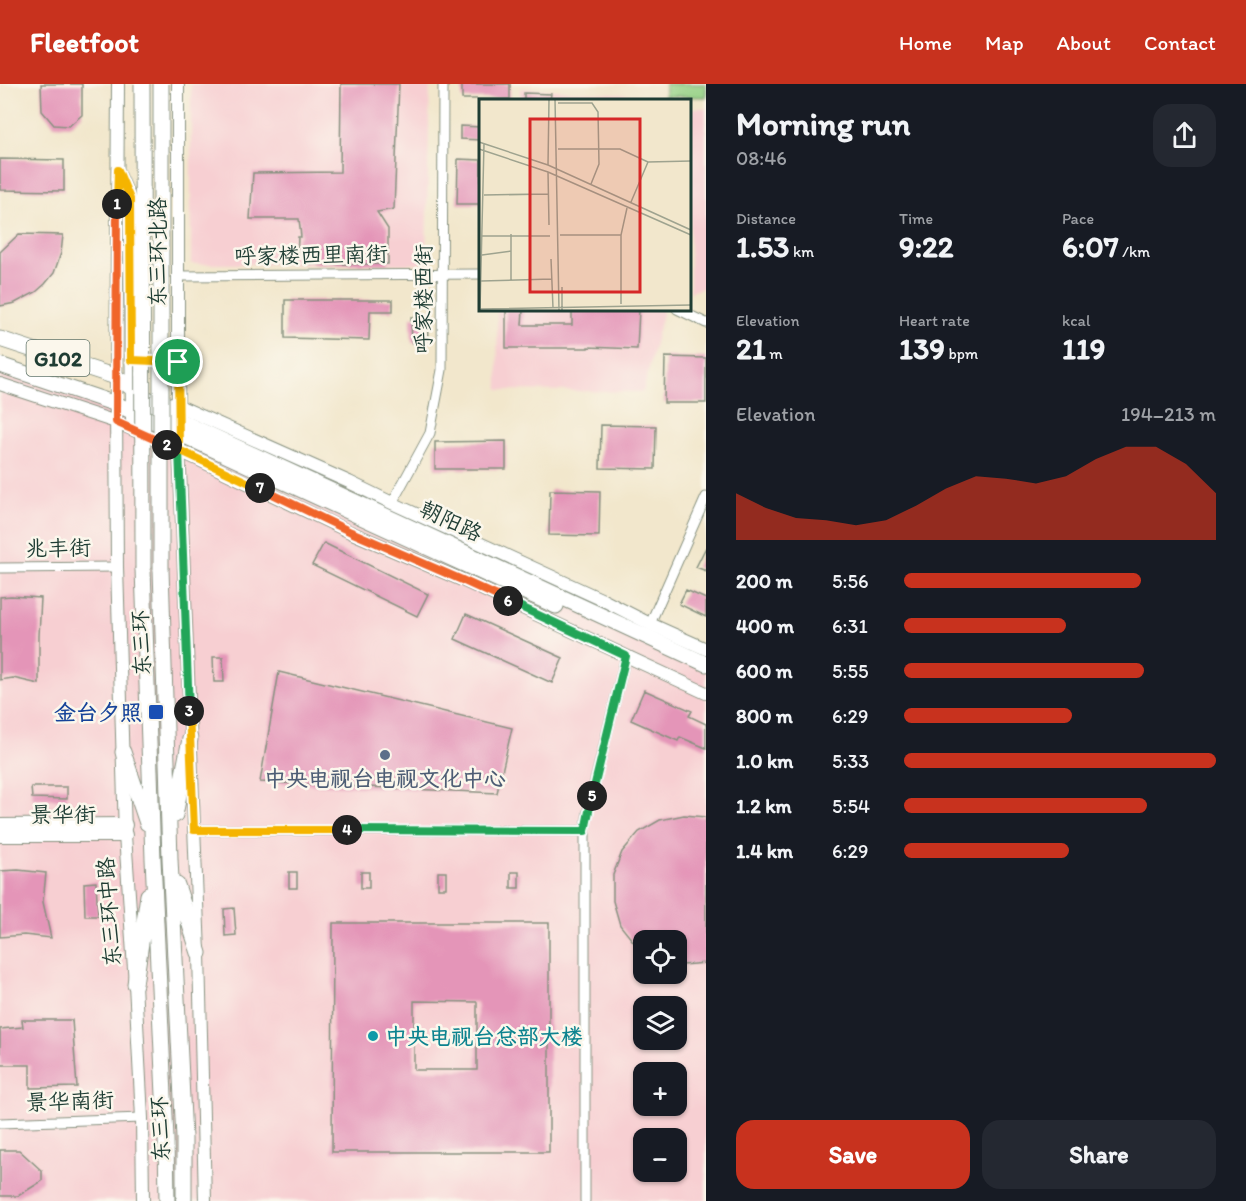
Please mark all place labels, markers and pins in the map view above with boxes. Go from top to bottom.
pin: 1 [102,189,132,219]
pin [152,336,203,387]
pin: 2 [152,430,182,460]
pin: 7 [245,473,275,503]
pin: 6 [493,586,523,616]
pin: 3 [174,696,204,726]
place label: 金台夕照 [54,699,142,726]
marker: 金台夕照 [147,703,165,721]
marker: 中央电视台电视文化中心 [378,748,392,762]
place label: 中央电视台电视文化中心 [264,765,506,792]
pin: 5 [577,781,607,811]
pin: 4 [332,815,362,845]
place label: 中央电视台总部大楼 [385,1023,583,1050]
marker: 中央电视台总部大楼 [366,1029,380,1043]

